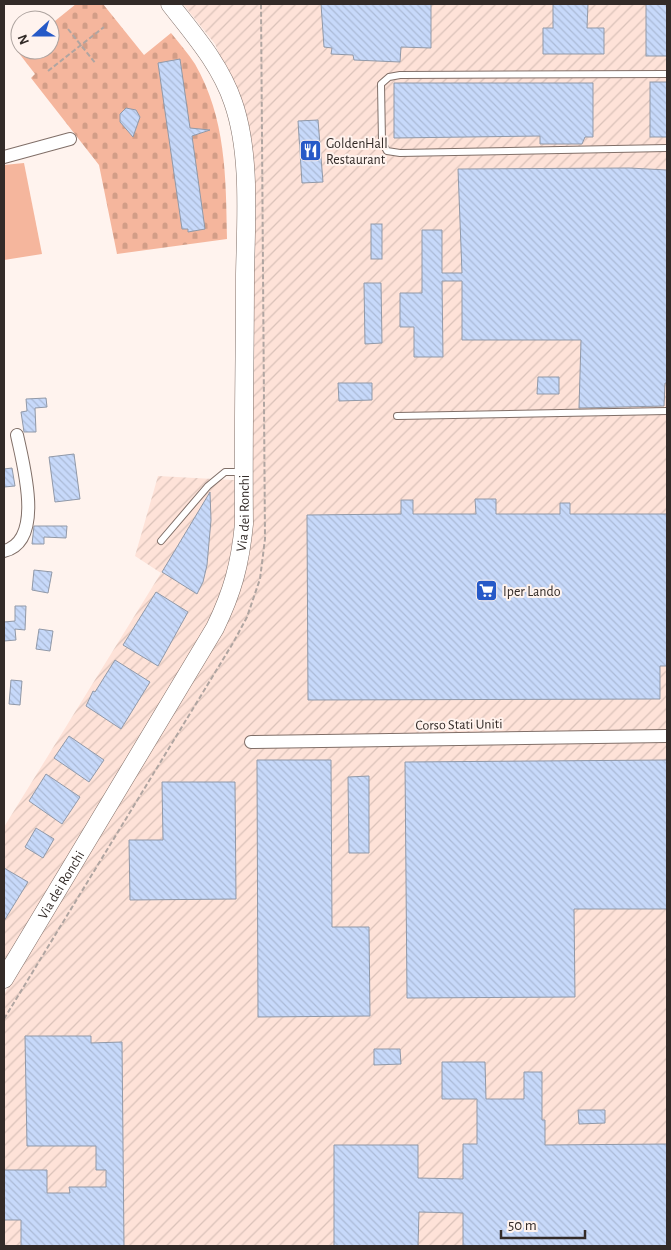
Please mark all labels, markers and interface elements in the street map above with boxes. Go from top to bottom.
north arrow [10,10,60,60]
text: N [16,32,32,46]
place label: GoldenHall Restaurant [326,137,388,167]
restaurant icon: GoldenHall Restaurant [298,139,322,163]
street label: Via dei Ronchi [234,475,252,553]
supermarket icon: Iper Lando [475,579,499,603]
place label: Iper Lando [503,585,561,599]
street label: Corso Stati Uniti [415,717,503,733]
street label: Via dei Ronchi [36,849,87,922]
scale bar [501,1208,585,1240]
text: 50 m [508,1218,537,1233]

